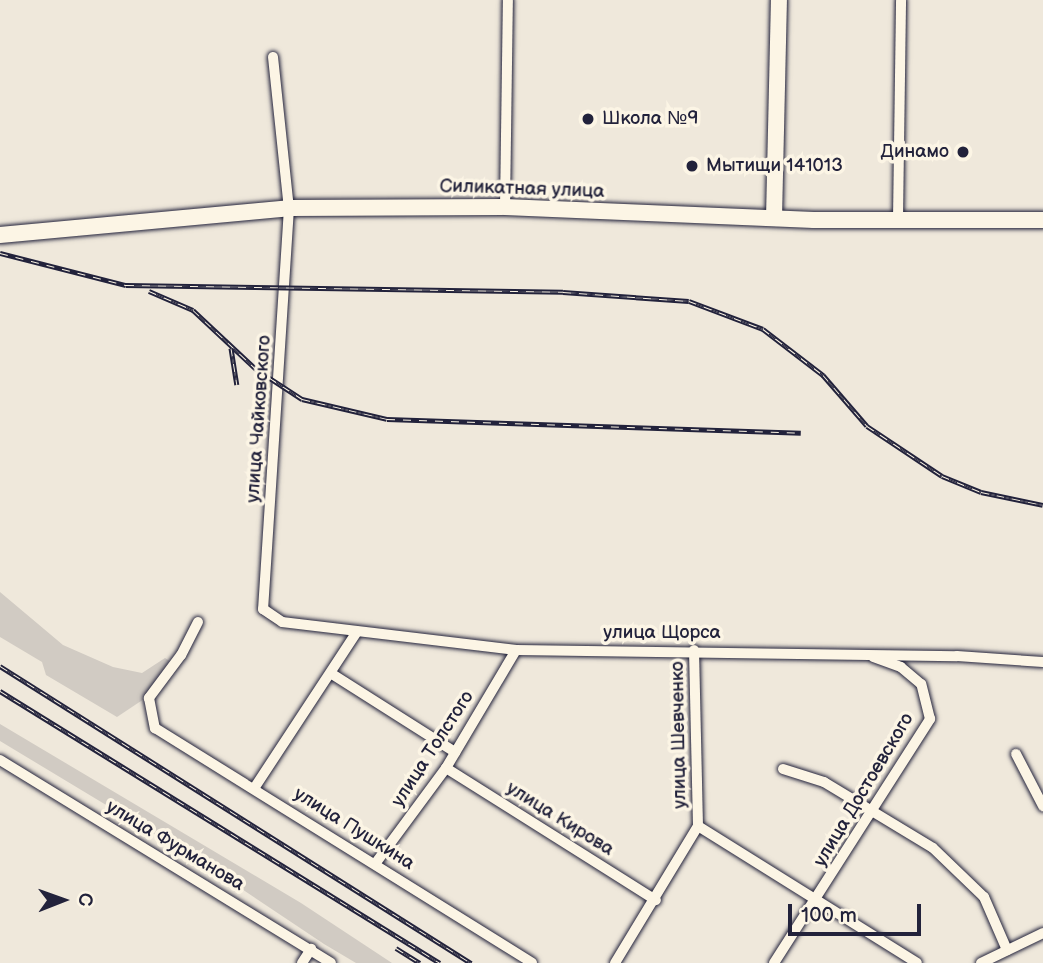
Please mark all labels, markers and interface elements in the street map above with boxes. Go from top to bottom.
place label: Школа №9 [602,108,698,130]
marker: Школа №9 [580,111,596,127]
place label: Динамо [881,141,949,163]
marker: Динамо [955,144,971,160]
place label: Мытищи 141013 [706,155,843,177]
marker: Мытищи 141013 [684,158,700,174]
street label: Силикатная улица [439,175,605,203]
street label: улица Чайковского [242,334,276,504]
street label: улица Щорса [603,622,721,644]
street label: улица Шевченко [666,661,692,809]
street label: улица Толстого [387,687,479,811]
street label: улица Достоевского [809,709,919,871]
street label: улица Кирова [502,777,618,861]
street label: улица Пушкина [289,783,419,875]
street label: улица Фурманова [102,796,248,896]
north arrow [28,865,98,935]
scale bar [791,890,924,934]
text: С [73,893,96,906]
text: 100 m [801,903,857,928]

